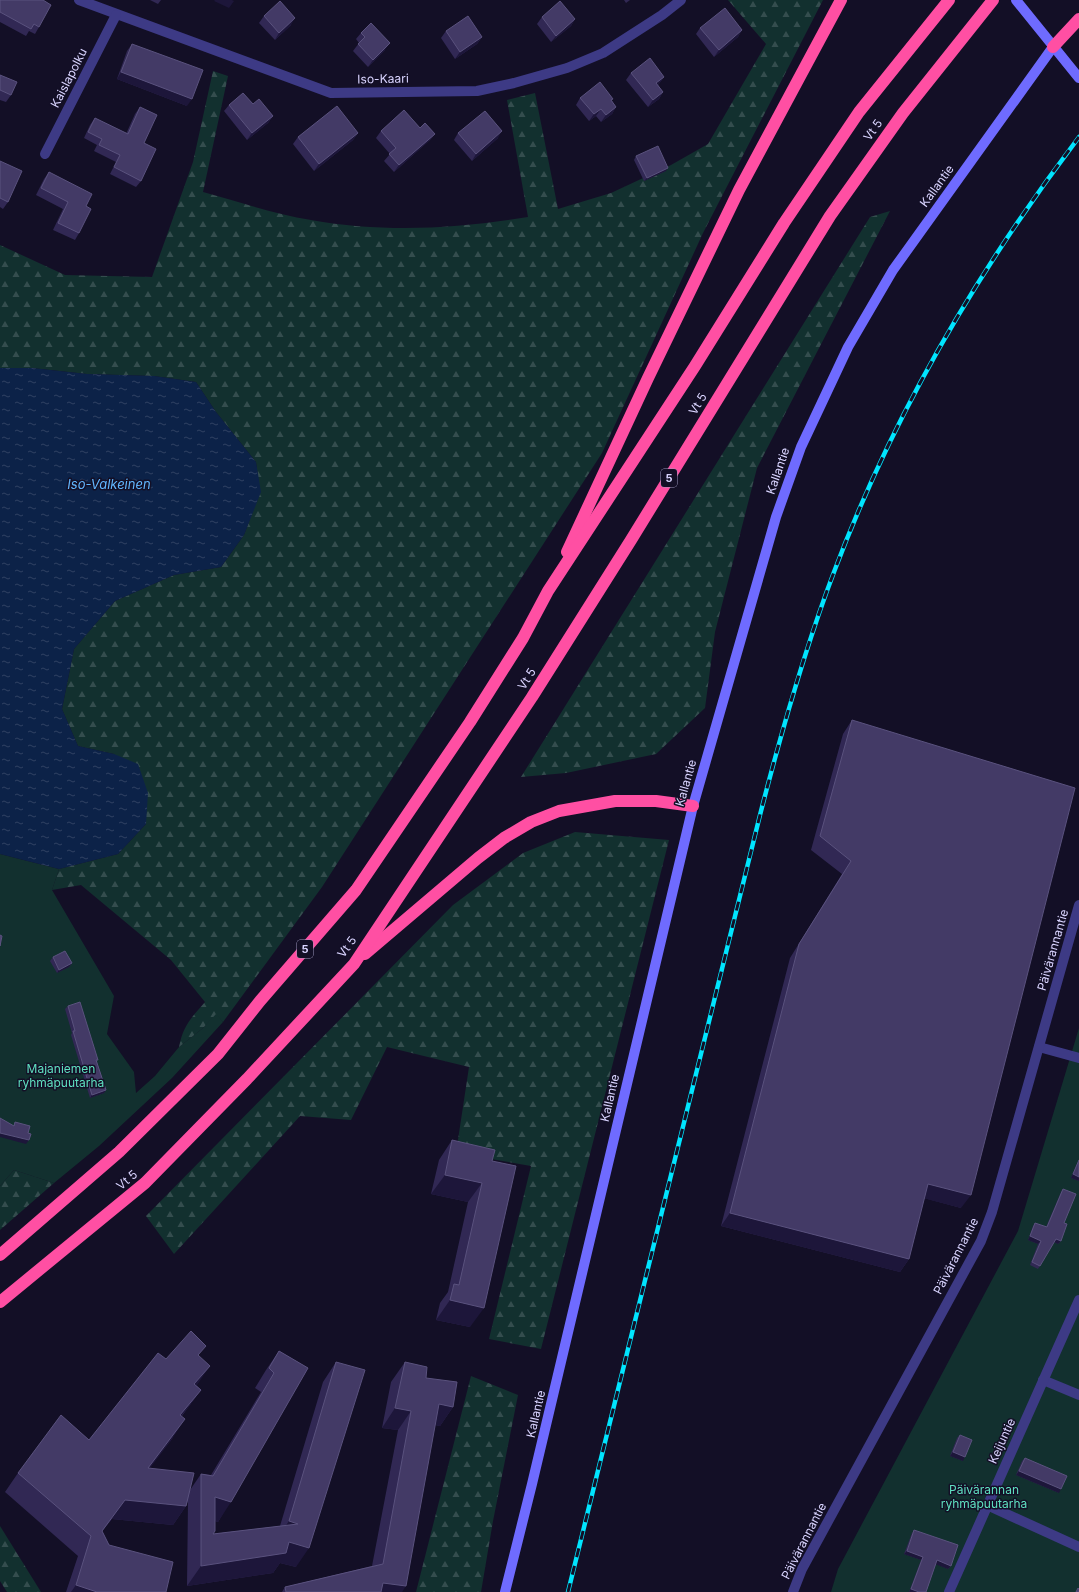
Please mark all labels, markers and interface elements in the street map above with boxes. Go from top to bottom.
street label: Kaislapolku [47,45,90,110]
street label: Iso-Kaari [357,71,409,86]
street label: Vt 5 [860,116,885,143]
street label: Kallantie [916,162,957,210]
street label: Vt 5 [685,390,710,417]
street label: Kallantie [763,446,792,496]
road number: 5 [661,469,677,487]
water label: Iso-Valkeinen [67,476,151,492]
street label: Vt 5 [514,665,539,692]
street label: Kallantie [672,758,699,808]
street label: Päivärannantie [1034,908,1071,992]
street label: Vt 5 [334,933,359,960]
road number: 5 [297,940,313,958]
park label: Majaniemen ryhmäpuutarha [18,1061,104,1090]
street label: Kallantie [597,1073,622,1123]
street label: Vt 5 [113,1167,140,1193]
street label: Päivärannantie [930,1215,981,1297]
street label: Kallantie [523,1389,548,1439]
street label: Keijuntie [985,1416,1018,1466]
park label: Päivärannan ryhmäpuutarha [941,1482,1027,1511]
street label: Päivärannantie [778,1500,829,1582]

